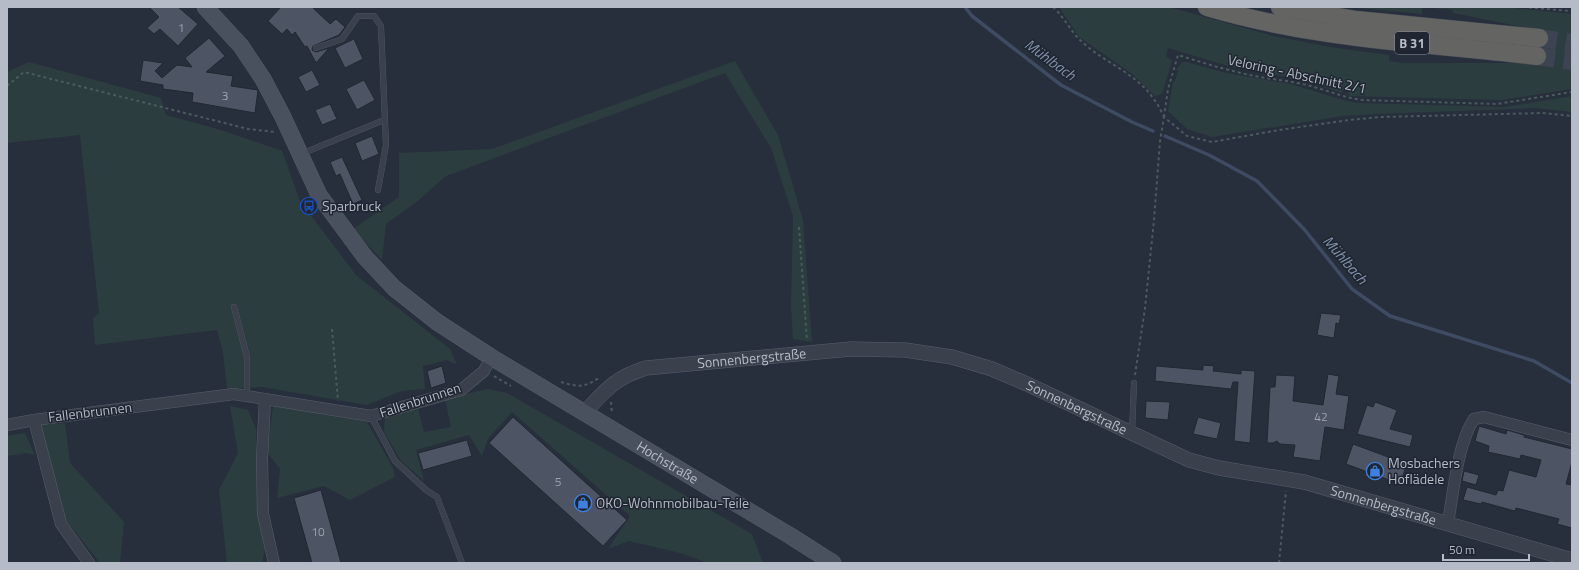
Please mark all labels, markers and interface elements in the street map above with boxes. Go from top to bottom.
house number: 1 [178,18,184,37]
road number: B 31 [1395,32,1429,54]
water label: Mühlbach [1020,33,1081,86]
street label: Veloring - Abschnitt 2/1 [1226,49,1368,98]
house number: 3 [222,86,228,105]
place label: Sparbruck [322,195,382,216]
bus stop icon: Sparbruck [299,196,319,216]
water label: Mühlbach [1318,230,1374,290]
street label: Sonnenbergstraße [696,342,807,373]
street label: Sonnenbergstraße [1023,374,1131,440]
street label: Fallenbrunnen [377,377,463,423]
street label: Fallenbrunnen [47,396,133,427]
house number: 42 [1314,407,1328,426]
street label: Hochstraße [633,435,703,489]
place label: Mosbachers Hoflädele [1388,452,1460,489]
shop icon: Mosbachers Hoflädele [1365,461,1385,481]
house number: 5 [555,472,562,491]
street label: Sonnenbergstraße [1328,479,1439,530]
place label: OKO-Wohnmobilbau-Teile [596,492,749,513]
shop icon: OKO-Wohnmobilbau-Teile [573,493,593,513]
house number: 10 [311,522,325,541]
scale bar [1443,536,1529,562]
text: 50 m [1449,540,1475,559]

